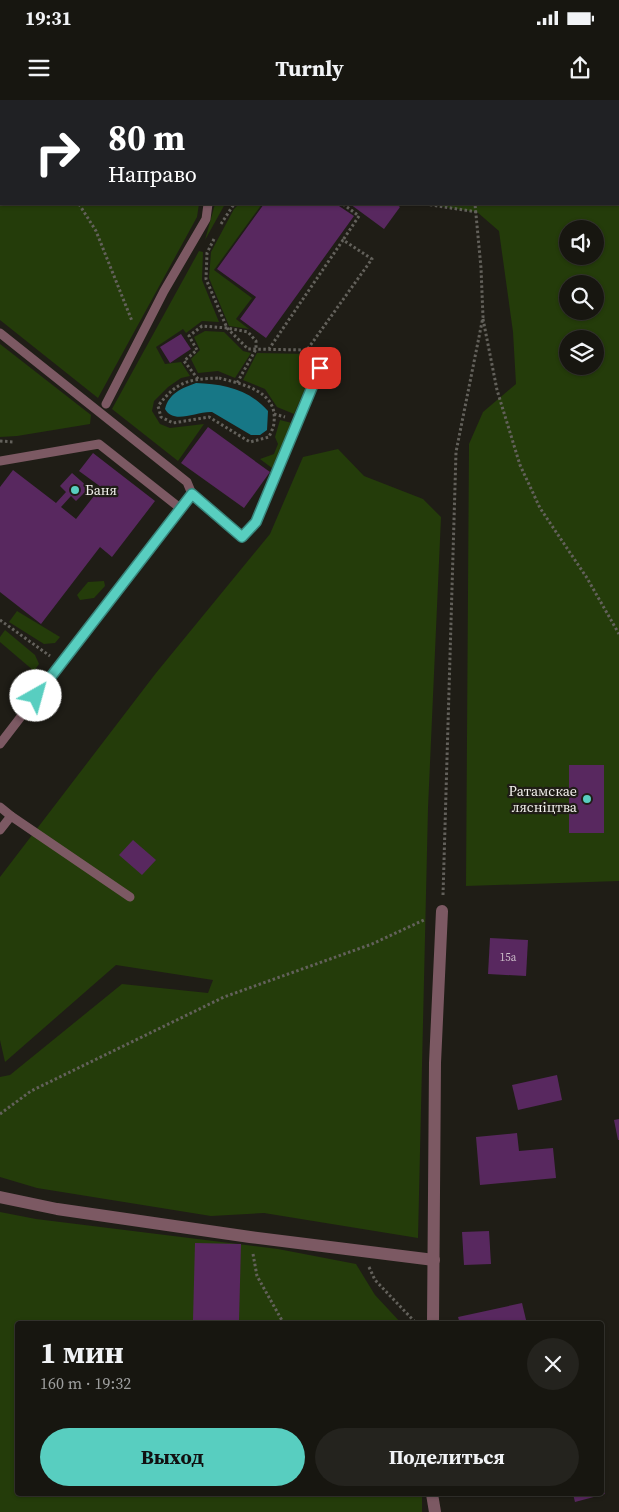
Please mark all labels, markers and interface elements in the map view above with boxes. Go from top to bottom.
text: 19:31 [25,5,72,31]
text: Turnly [275,53,344,83]
icon: menu [25,54,53,82]
icon: share [566,54,594,82]
text: 80 m [108,114,185,162]
icon: right [25,120,90,185]
text: Направо [108,159,197,189]
map controls [559,220,604,375]
button: sound [559,220,604,265]
button: search [559,275,604,320]
button: layers [559,330,604,375]
pin [299,347,341,389]
icon: arrive [306,354,334,382]
place label: Баня [85,480,117,500]
marker: Баня [69,484,81,496]
position arrow [9,669,61,721]
place label: Ратамскае лясніцтва [509,781,578,817]
marker: Ратамскае лясніцтва [581,793,593,805]
house number: 15а [500,950,517,965]
text: 1 мин [40,1332,124,1373]
button: close [527,1338,579,1390]
text: 160 m · 19:32 [40,1372,131,1394]
button: Выход [40,1428,305,1486]
button: Поделиться [315,1428,579,1486]

